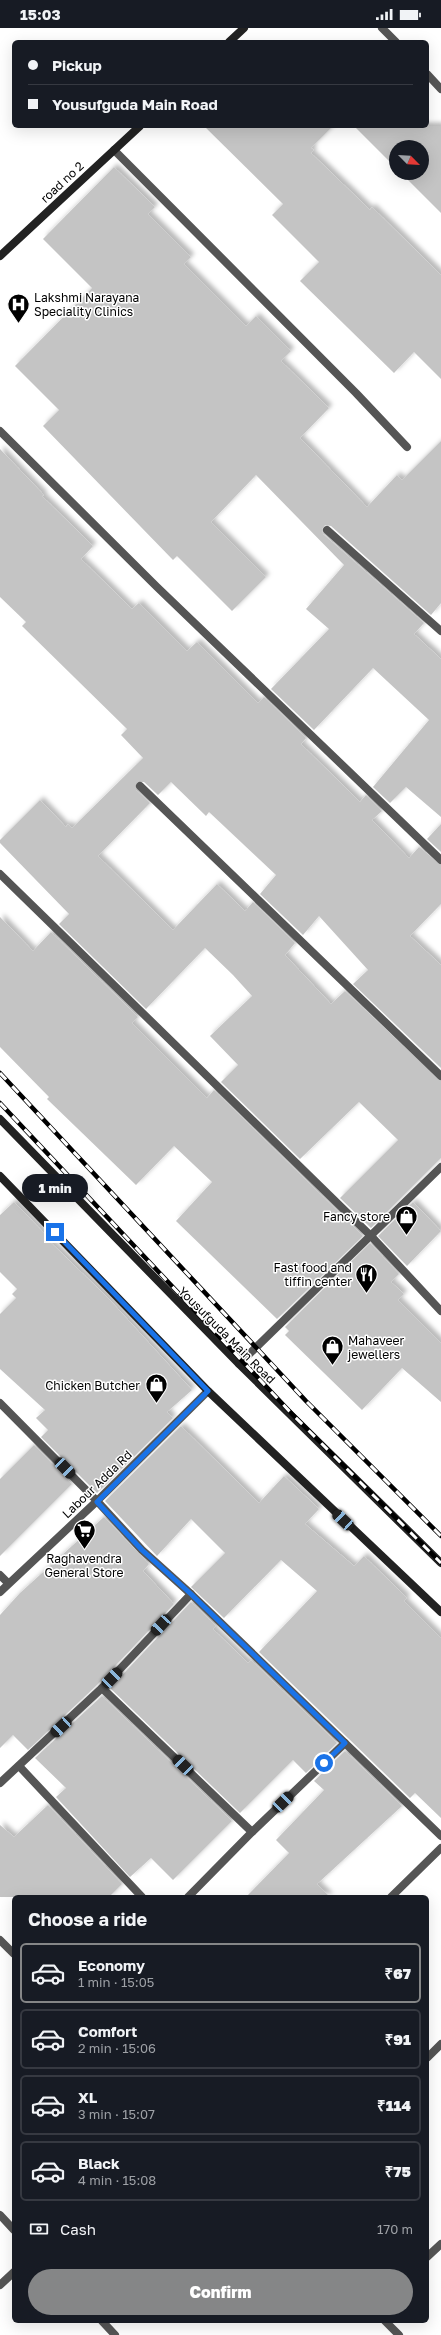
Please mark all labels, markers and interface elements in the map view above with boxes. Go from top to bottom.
text: 15:03 [20,5,61,23]
text: Pickup [52,56,102,74]
text: Yousufguda Main Road [52,95,218,113]
north arrow [389,140,429,180]
map controls [389,140,429,180]
street label: road no 2 [37,158,87,206]
place label: Lakshmi Narayana Speciality Clinics [34,290,139,319]
hospital icon: Lakshmi Narayana Speciality Clinics [5,291,31,324]
callout: 1 min [22,1174,88,1202]
text: 1 min [38,1180,72,1196]
shop icon: Fancy store [393,1203,419,1236]
place label: Fancy store [323,1209,390,1224]
route end [46,1223,64,1241]
place label: Fast food and tiffin center [274,1260,352,1289]
restaurant icon: Fast food and tiffin center [354,1261,380,1294]
street label: Yousufguda Main Road [175,1283,279,1387]
place label: Mahaveer jewellers [347,1333,404,1362]
shop icon: Mahaveer jewellers [320,1334,346,1367]
shop icon: Chicken Butcher [143,1372,169,1405]
place label: Chicken Butcher [45,1378,140,1393]
street label: Labour Adda Rd [59,1447,135,1521]
car [52,1455,78,1481]
car [330,1507,356,1533]
supermarket icon: Raghavendra General Store [71,1518,97,1551]
place label: Raghavendra General Store [45,1551,123,1580]
car [148,1612,174,1638]
car [99,1665,125,1691]
car [48,1714,74,1740]
car [170,1752,196,1778]
route start [315,1754,333,1772]
car [270,1789,296,1815]
text: Choose a ride [28,1908,147,1930]
icon: car [30,1955,66,1991]
text: Economy [78,1956,145,1974]
text: ₹67 [384,1964,411,1982]
text: 1 min · 15:05 [78,1974,154,1990]
icon: car [30,2021,66,2057]
text: Comfort [78,2022,137,2040]
text: ₹91 [385,2030,411,2048]
text: 2 min · 15:06 [78,2040,156,2056]
icon: car [30,2087,66,2123]
text: XL [78,2088,97,2106]
text: ₹114 [377,2096,411,2114]
text: 3 min · 15:07 [78,2106,155,2122]
icon: car [30,2153,66,2189]
text: Black [78,2154,120,2172]
text: ₹75 [385,2162,411,2180]
text: 4 min · 15:08 [78,2172,156,2188]
icon: cash [28,2218,50,2240]
text: Cash [60,2220,96,2238]
text: 170 m [377,2221,413,2237]
button: Confirm [28,2269,413,2315]

